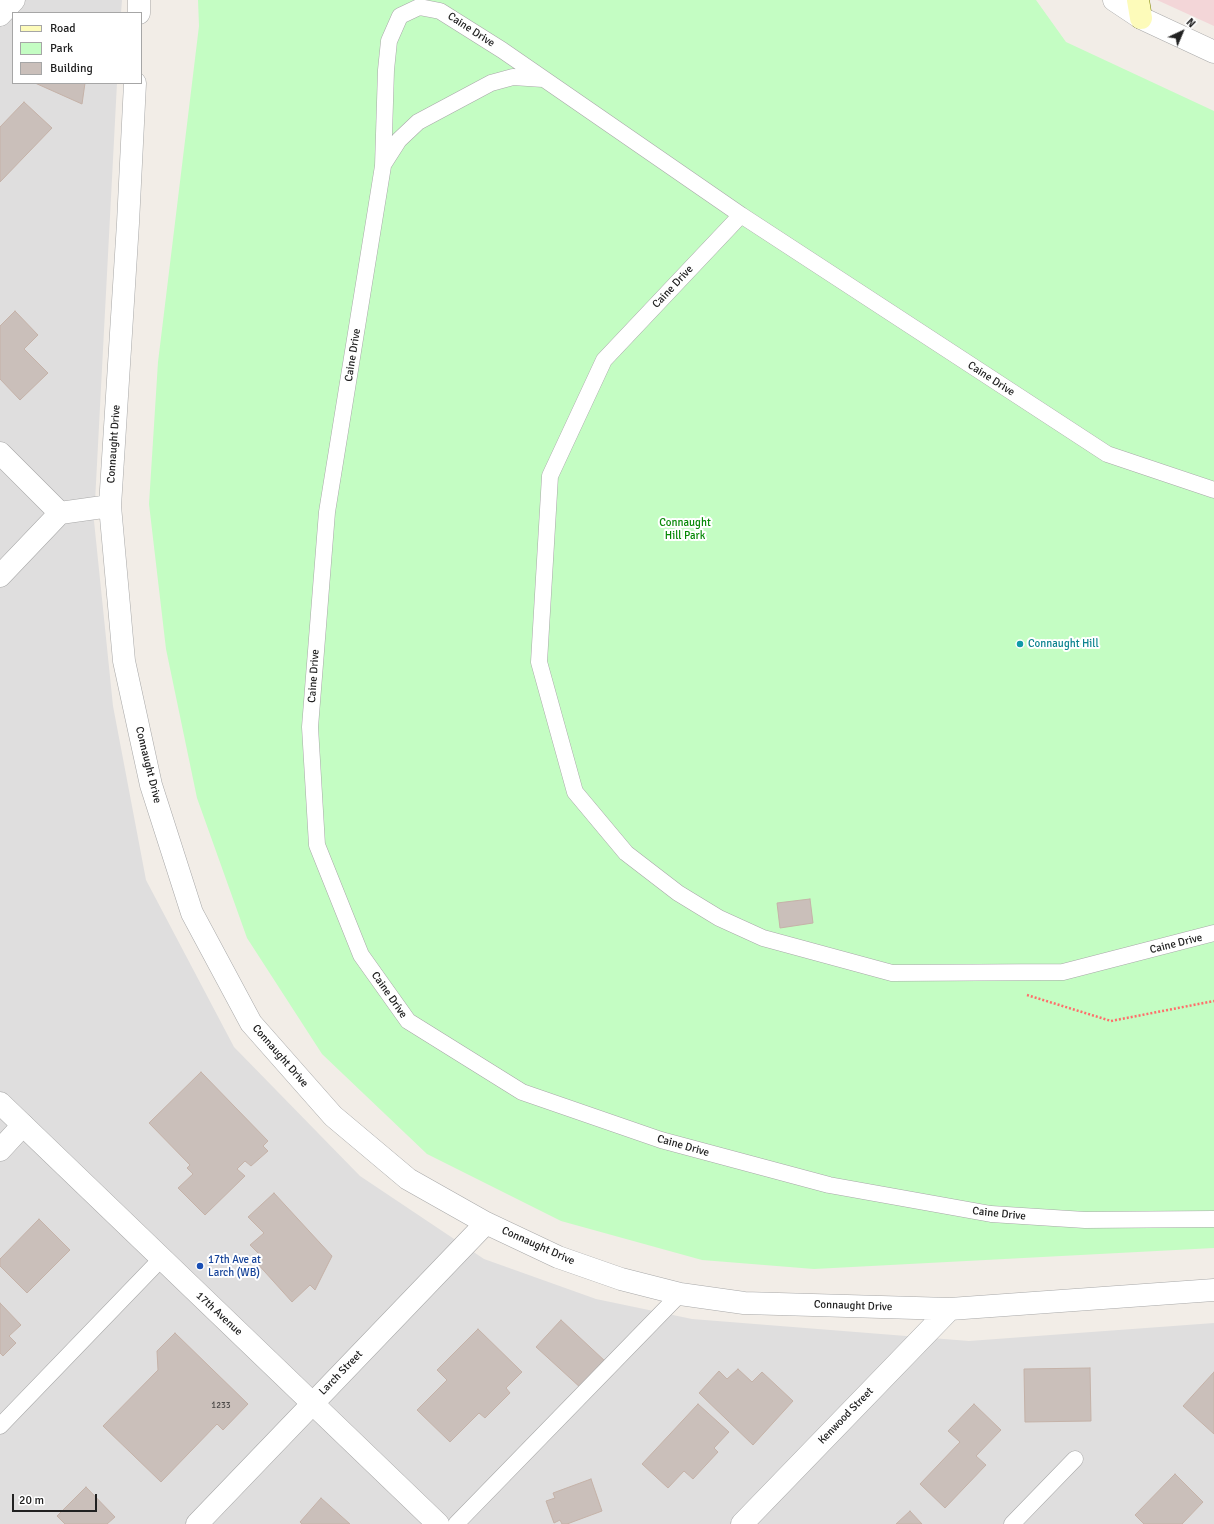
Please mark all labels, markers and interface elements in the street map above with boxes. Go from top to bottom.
street label: Caine Drive [445,10,497,50]
legend [12,12,142,84]
north arrow [1162,12,1202,52]
text: N [1183,16,1198,30]
text: Road [50,21,76,36]
text: Park [50,41,73,56]
text: Building [50,61,93,76]
street label: Caine Drive [650,263,696,311]
street label: Caine Drive [342,327,364,383]
street label: Caine Drive [965,359,1017,399]
street label: Connaught Drive [105,404,123,484]
park label: Connaught Hill Park [659,516,711,542]
place label: Connaught Hill [1028,637,1099,651]
marker: Connaught Hill [1015,639,1025,649]
street label: Caine Drive [306,649,322,703]
street label: Connaught Drive [132,725,164,805]
street label: Caine Drive [1148,931,1204,957]
street label: Caine Drive [368,969,410,1021]
street label: Connaught Drive [249,1022,311,1090]
street label: Caine Drive [655,1132,711,1160]
street label: Caine Drive [972,1205,1026,1223]
street label: Connaught Drive [499,1224,577,1268]
place label: 17th Ave at Larch (WB) [208,1253,261,1279]
marker: 17th Ave at Larch (WB) [195,1261,205,1271]
street label: 17th Avenue [193,1289,245,1339]
street label: Connaught Drive [814,1298,892,1314]
street label: Larch Street [316,1348,366,1398]
street label: Kenwood Street [816,1385,876,1447]
house number: 1233 [211,1401,231,1411]
scale bar [14,1486,99,1512]
text: 20 m [19,1493,44,1508]

